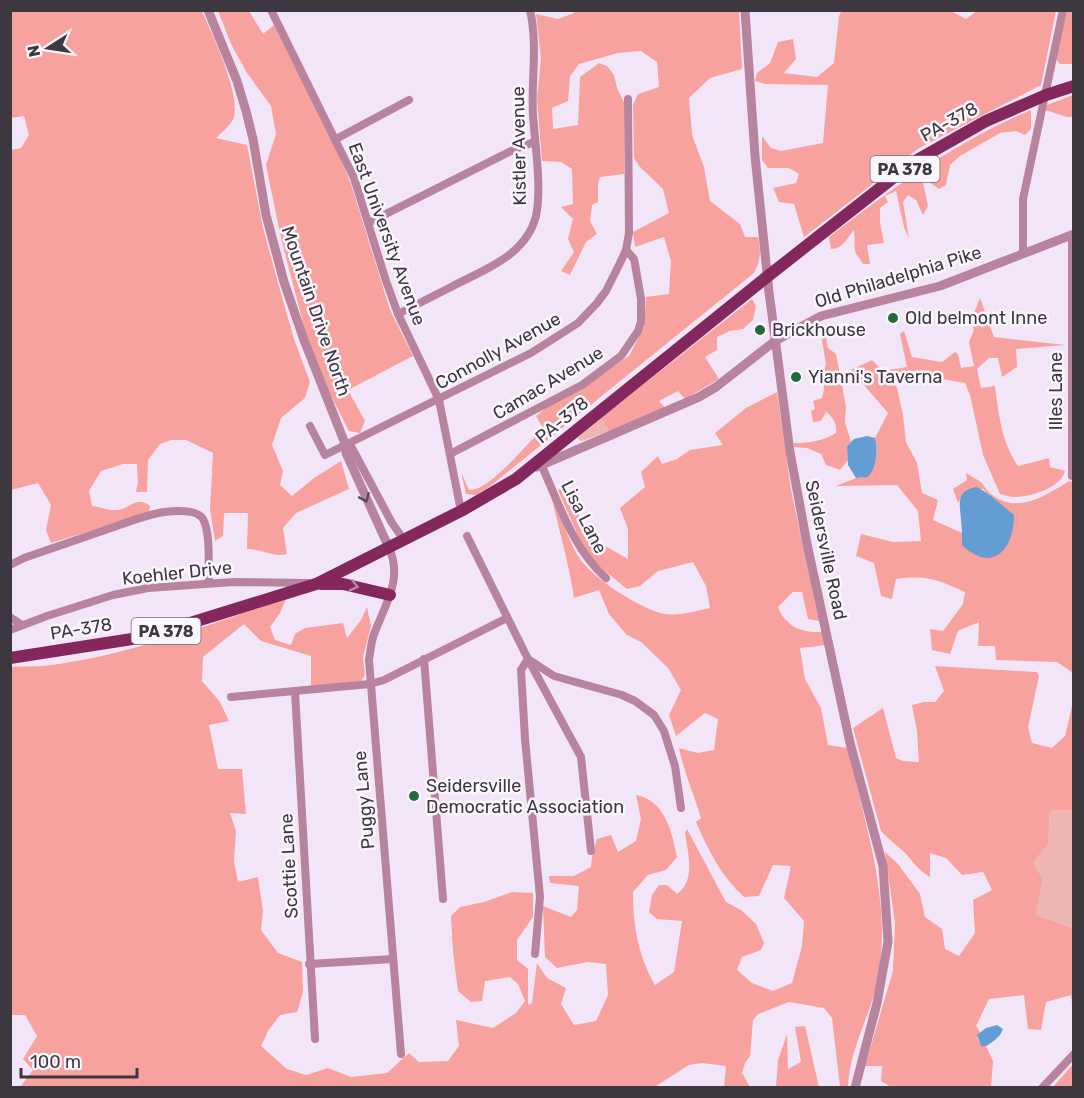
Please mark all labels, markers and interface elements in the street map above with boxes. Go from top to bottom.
north arrow [18,18,78,78]
text: N [23,43,44,59]
street label: Kistler Avenue [507,86,531,206]
street label: PA-378 [916,97,982,147]
street label: East University Avenue [344,140,430,328]
road number: PA 378 [870,156,940,182]
street label: Mountain Drive North [277,223,355,399]
street label: Old Philadelphia Pike [812,241,984,313]
place label: Old belmont Inne [905,307,1047,329]
street label: Connolly Avenue [432,308,564,394]
marker: Old belmont Inne [886,311,900,325]
place label: Brickhouse [772,319,866,341]
marker: Brickhouse [753,323,767,337]
street label: Camac Avenue [489,341,607,425]
street label: Illes Lane [1045,352,1067,430]
place label: Yianni's Taverna [808,366,942,388]
marker: Yianni's Taverna [789,370,803,384]
street label: PA-378 [531,392,593,448]
street label: Lisa Lane [556,477,612,557]
street label: Seidersville Road [800,478,852,622]
one-way arrow [358,491,370,502]
street label: Koehler Drive [121,556,233,590]
one-way arrow [348,579,358,592]
street label: PA-378 [49,613,113,645]
road number: PA 378 [132,618,201,644]
street label: Puggy Lane [349,750,379,850]
place label: Seidersville Democratic Association [426,775,624,818]
marker: Seidersville Democratic Association [407,789,421,803]
street label: Scottie Lane [275,813,303,919]
scale bar [21,1041,136,1079]
text: 100 m [30,1051,81,1073]

